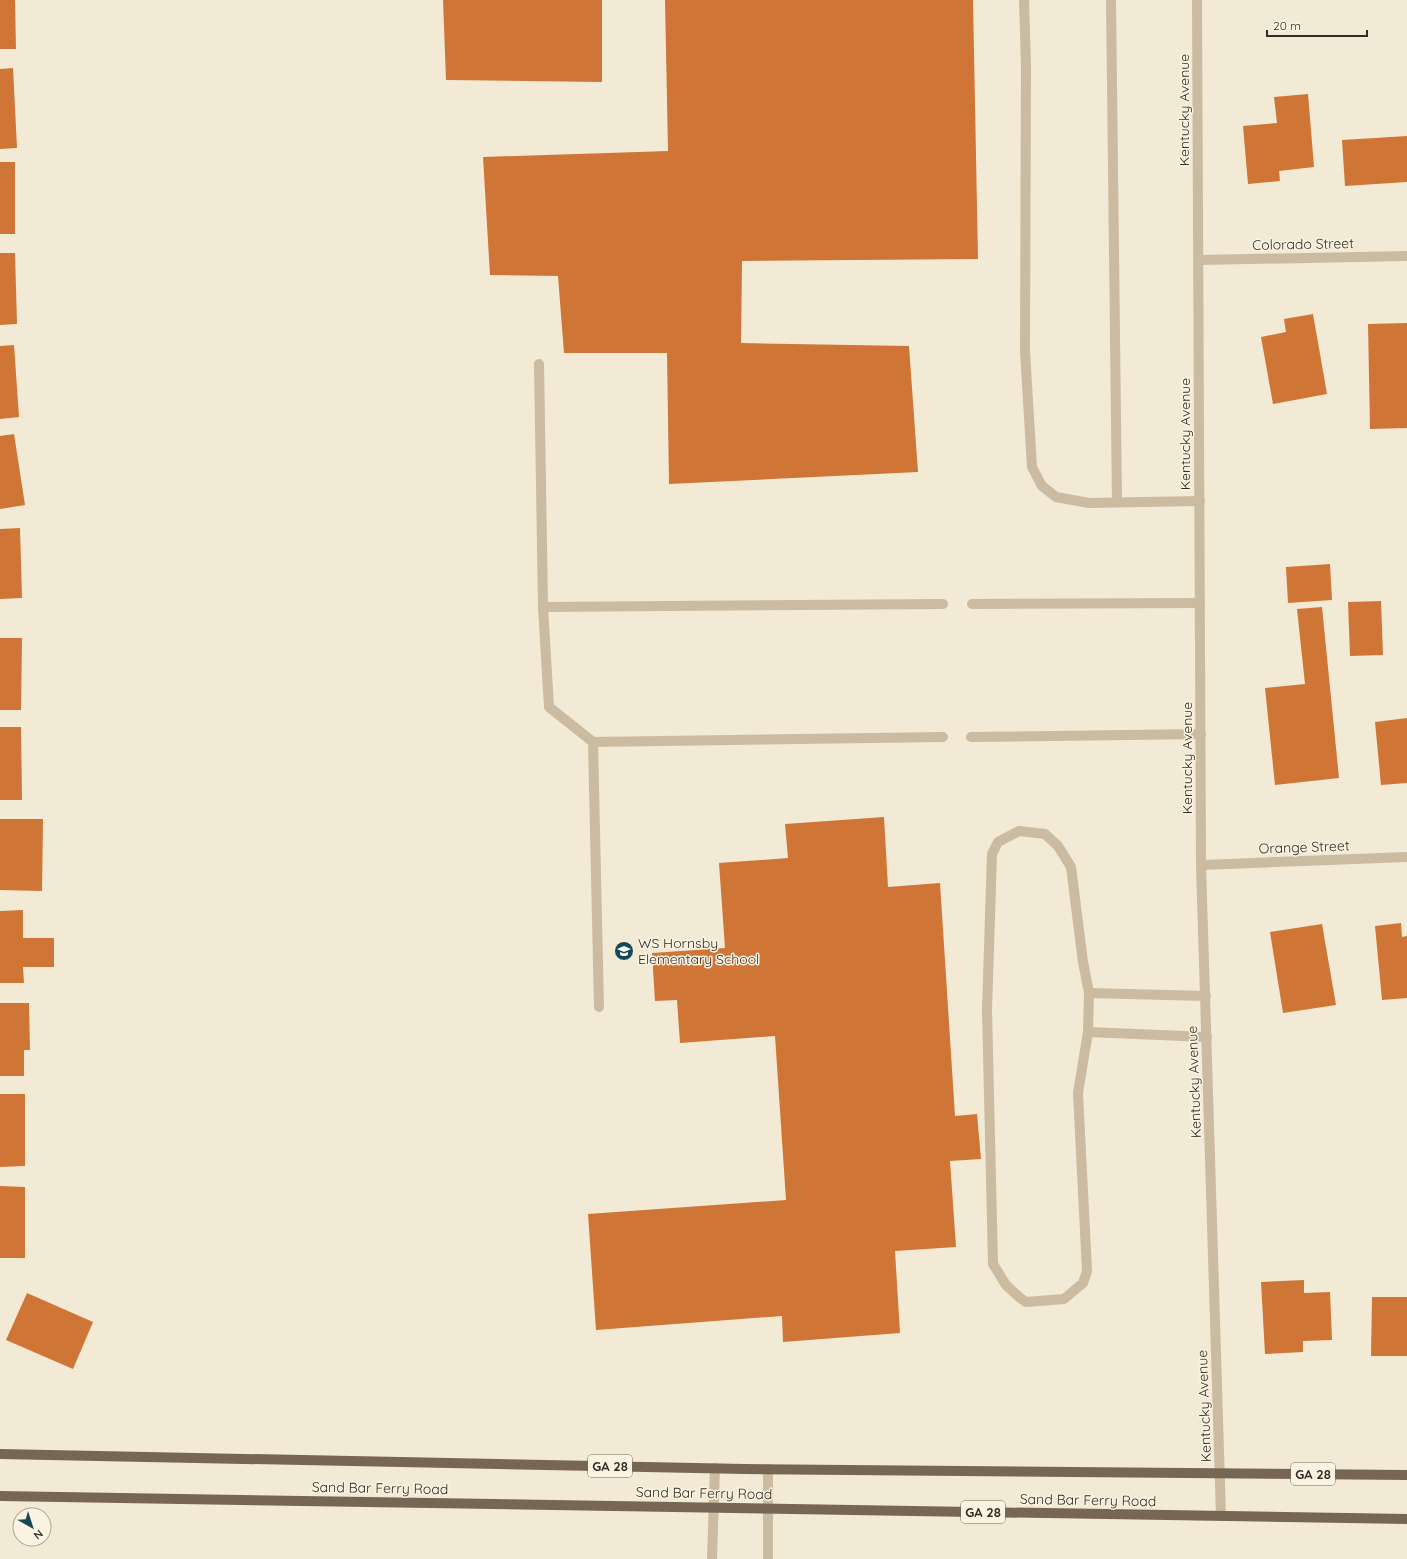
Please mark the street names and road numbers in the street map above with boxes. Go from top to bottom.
street label: Kentucky Avenue [1175,54,1193,166]
street label: Colorado Street [1252,234,1354,254]
street label: Kentucky Avenue [1176,378,1194,490]
street label: Kentucky Avenue [1178,702,1196,814]
street label: Orange Street [1258,836,1350,858]
street label: Kentucky Avenue [1183,1025,1205,1138]
street label: Kentucky Avenue [1193,1349,1215,1462]
road number: GA 28 [588,1455,632,1477]
road number: GA 28 [1291,1463,1335,1485]
street label: Sand Bar Ferry Road [312,1478,448,1498]
street label: Sand Bar Ferry Road [636,1483,772,1503]
street label: Sand Bar Ferry Road [1020,1490,1156,1510]
road number: GA 28 [961,1501,1005,1523]

